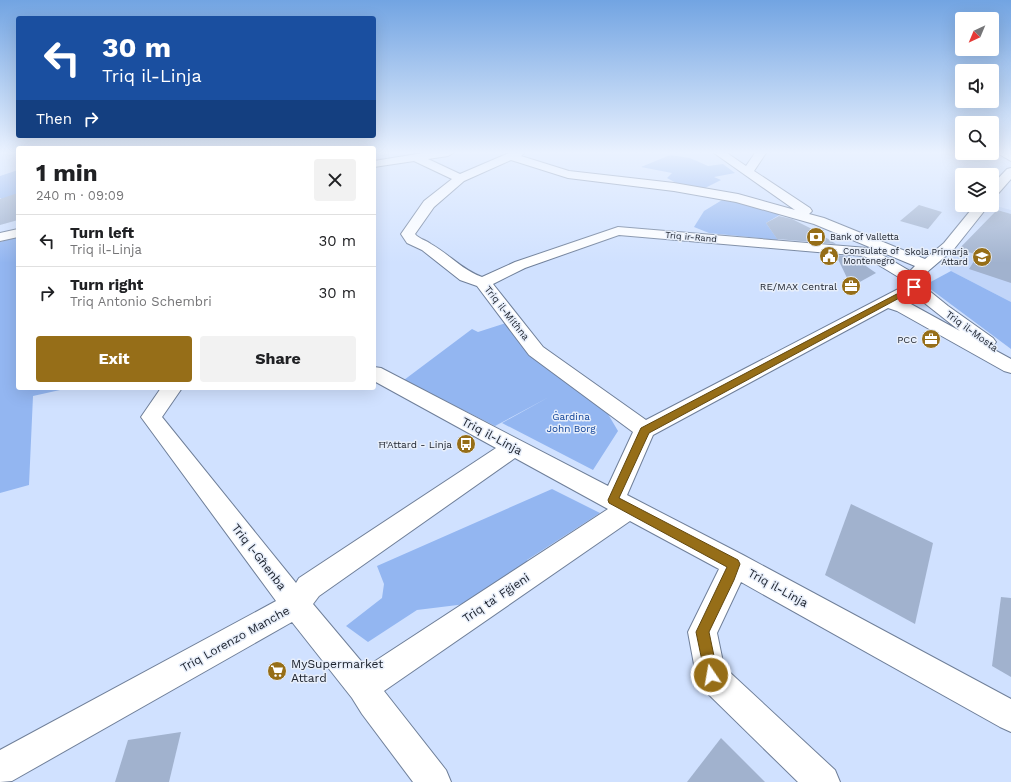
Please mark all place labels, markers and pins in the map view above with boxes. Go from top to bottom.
bank icon: Bank of Valletta [805,226,827,248]
place label: Bank of Valletta [830,232,899,242]
public building icon: Consulate of Montenegro [818,245,840,267]
place label: Consulate of Montenegro [843,246,899,266]
school or university icon: Skola Primarja Attard [971,246,993,268]
place label: Skola Primarja Attard [905,247,968,267]
pin [897,270,931,304]
office icon: RE/MAX Central [840,275,862,297]
place label: RE/MAX Central [760,281,837,292]
office icon: PCC [920,328,942,350]
place label: PCC [897,334,917,345]
bus stop icon: Ħ'Attard - Linja [455,433,477,455]
place label: Ħ'Attard - Linja [378,439,452,450]
place label: MySupermarket Attard [291,657,383,685]
supermarket icon: MySupermarket Attard [266,660,288,682]

